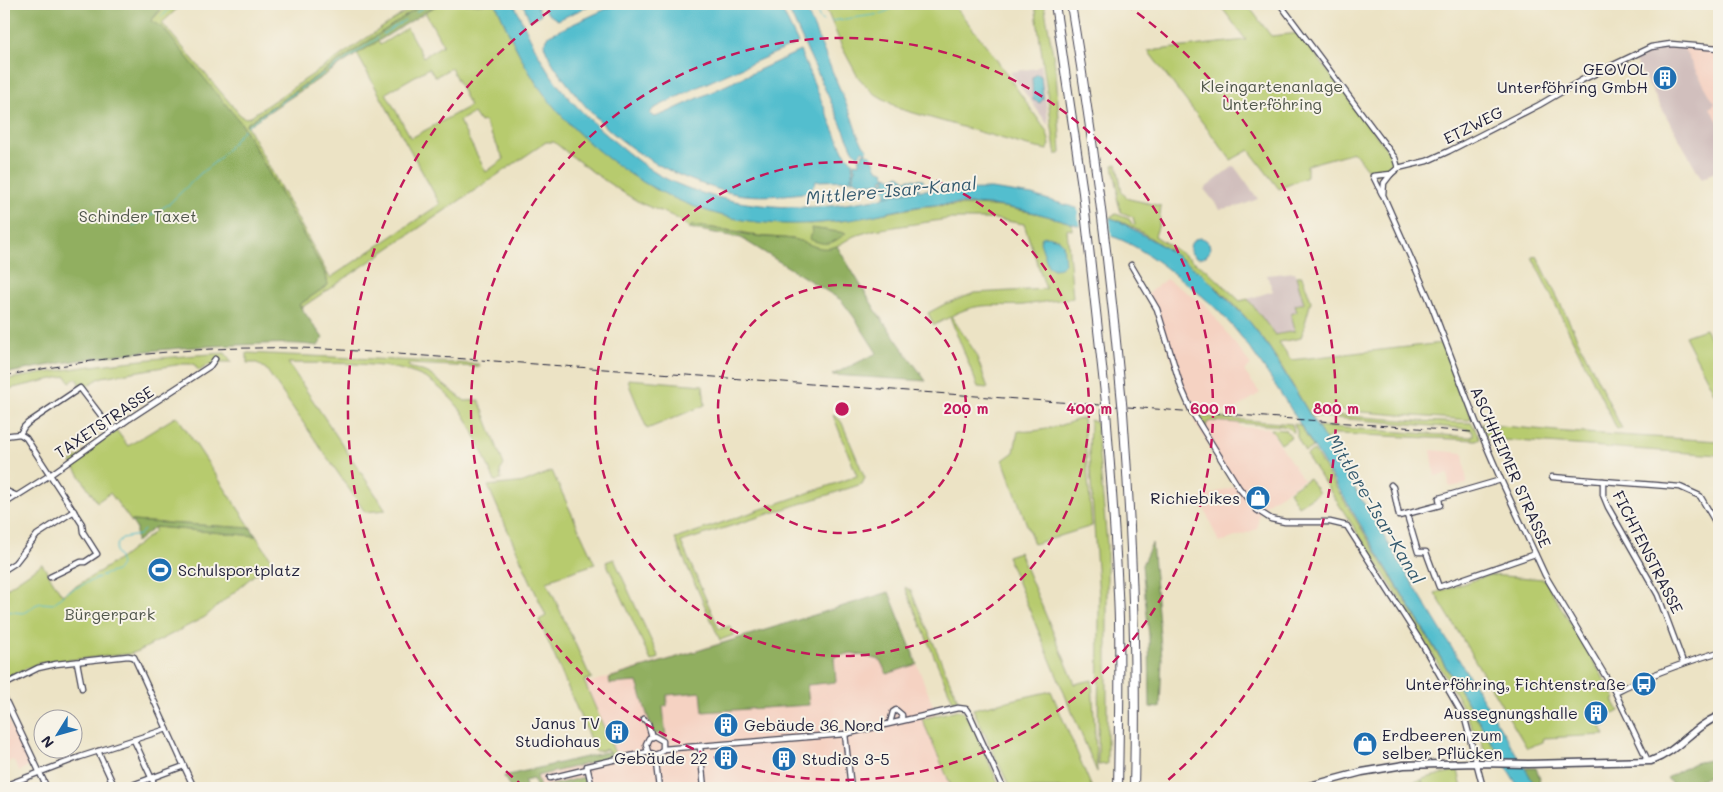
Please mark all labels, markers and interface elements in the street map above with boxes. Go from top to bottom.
place label: GEOVOL Unterföhring GmbH [1497,58,1649,97]
building icon: GEOVOL Unterföhring GmbH [1652,65,1678,91]
park label: Kleingartenanlage Unterföhring [1201,75,1343,114]
street label: ETZWEG [1440,101,1506,148]
water label: Mittlere-Isar-Kanal [804,171,978,209]
park label: Schinder Taxet [79,205,197,226]
street label: TAXETSTRASSE [50,381,157,462]
street label: ASCHHEIMER STRASSE [1466,383,1556,551]
text: 200 m [944,398,989,418]
text: 400 m [1066,398,1112,418]
text: 600 m [1190,398,1236,418]
text: 800 m [1313,398,1359,418]
centre of rings [833,400,851,418]
water label: Mittlere-Isar-Kanal [1321,429,1431,589]
shop icon: Richiebikes [1245,485,1271,511]
place label: Richiebikes [1150,487,1240,508]
street label: FICHTENSTRASSE [1608,487,1688,617]
sports icon: Schulsportplatz [147,557,173,583]
place label: Schulsportplatz [178,559,300,580]
park label: Bürgerpark [65,603,155,624]
bus stop icon: Unterföhring, Fichtenstraße [1631,671,1657,697]
place label: Unterföhring, Fichtenstraße [1405,673,1626,694]
building icon: Aussegnungshalle [1583,700,1609,726]
place label: Aussegnungshalle [1443,702,1578,723]
north arrow [32,710,82,760]
place label: Janus TV Studiohaus [515,712,600,751]
building icon: Gebäude 36 Nord [713,712,739,738]
place label: Gebäude 36 Nord [744,714,883,735]
building icon: Janus TV Studiohaus [604,719,630,745]
place label: Erdbeeren zum selber Pflücken [1382,724,1502,763]
shop icon: Erdbeeren zum selber Pflücken [1352,731,1378,757]
text: N [36,732,58,752]
building icon: Gebäude 22 [713,745,739,771]
building icon: Studios 3-5 [771,746,797,772]
place label: Gebäude 22 [614,747,708,768]
place label: Studios 3-5 [802,748,890,769]

